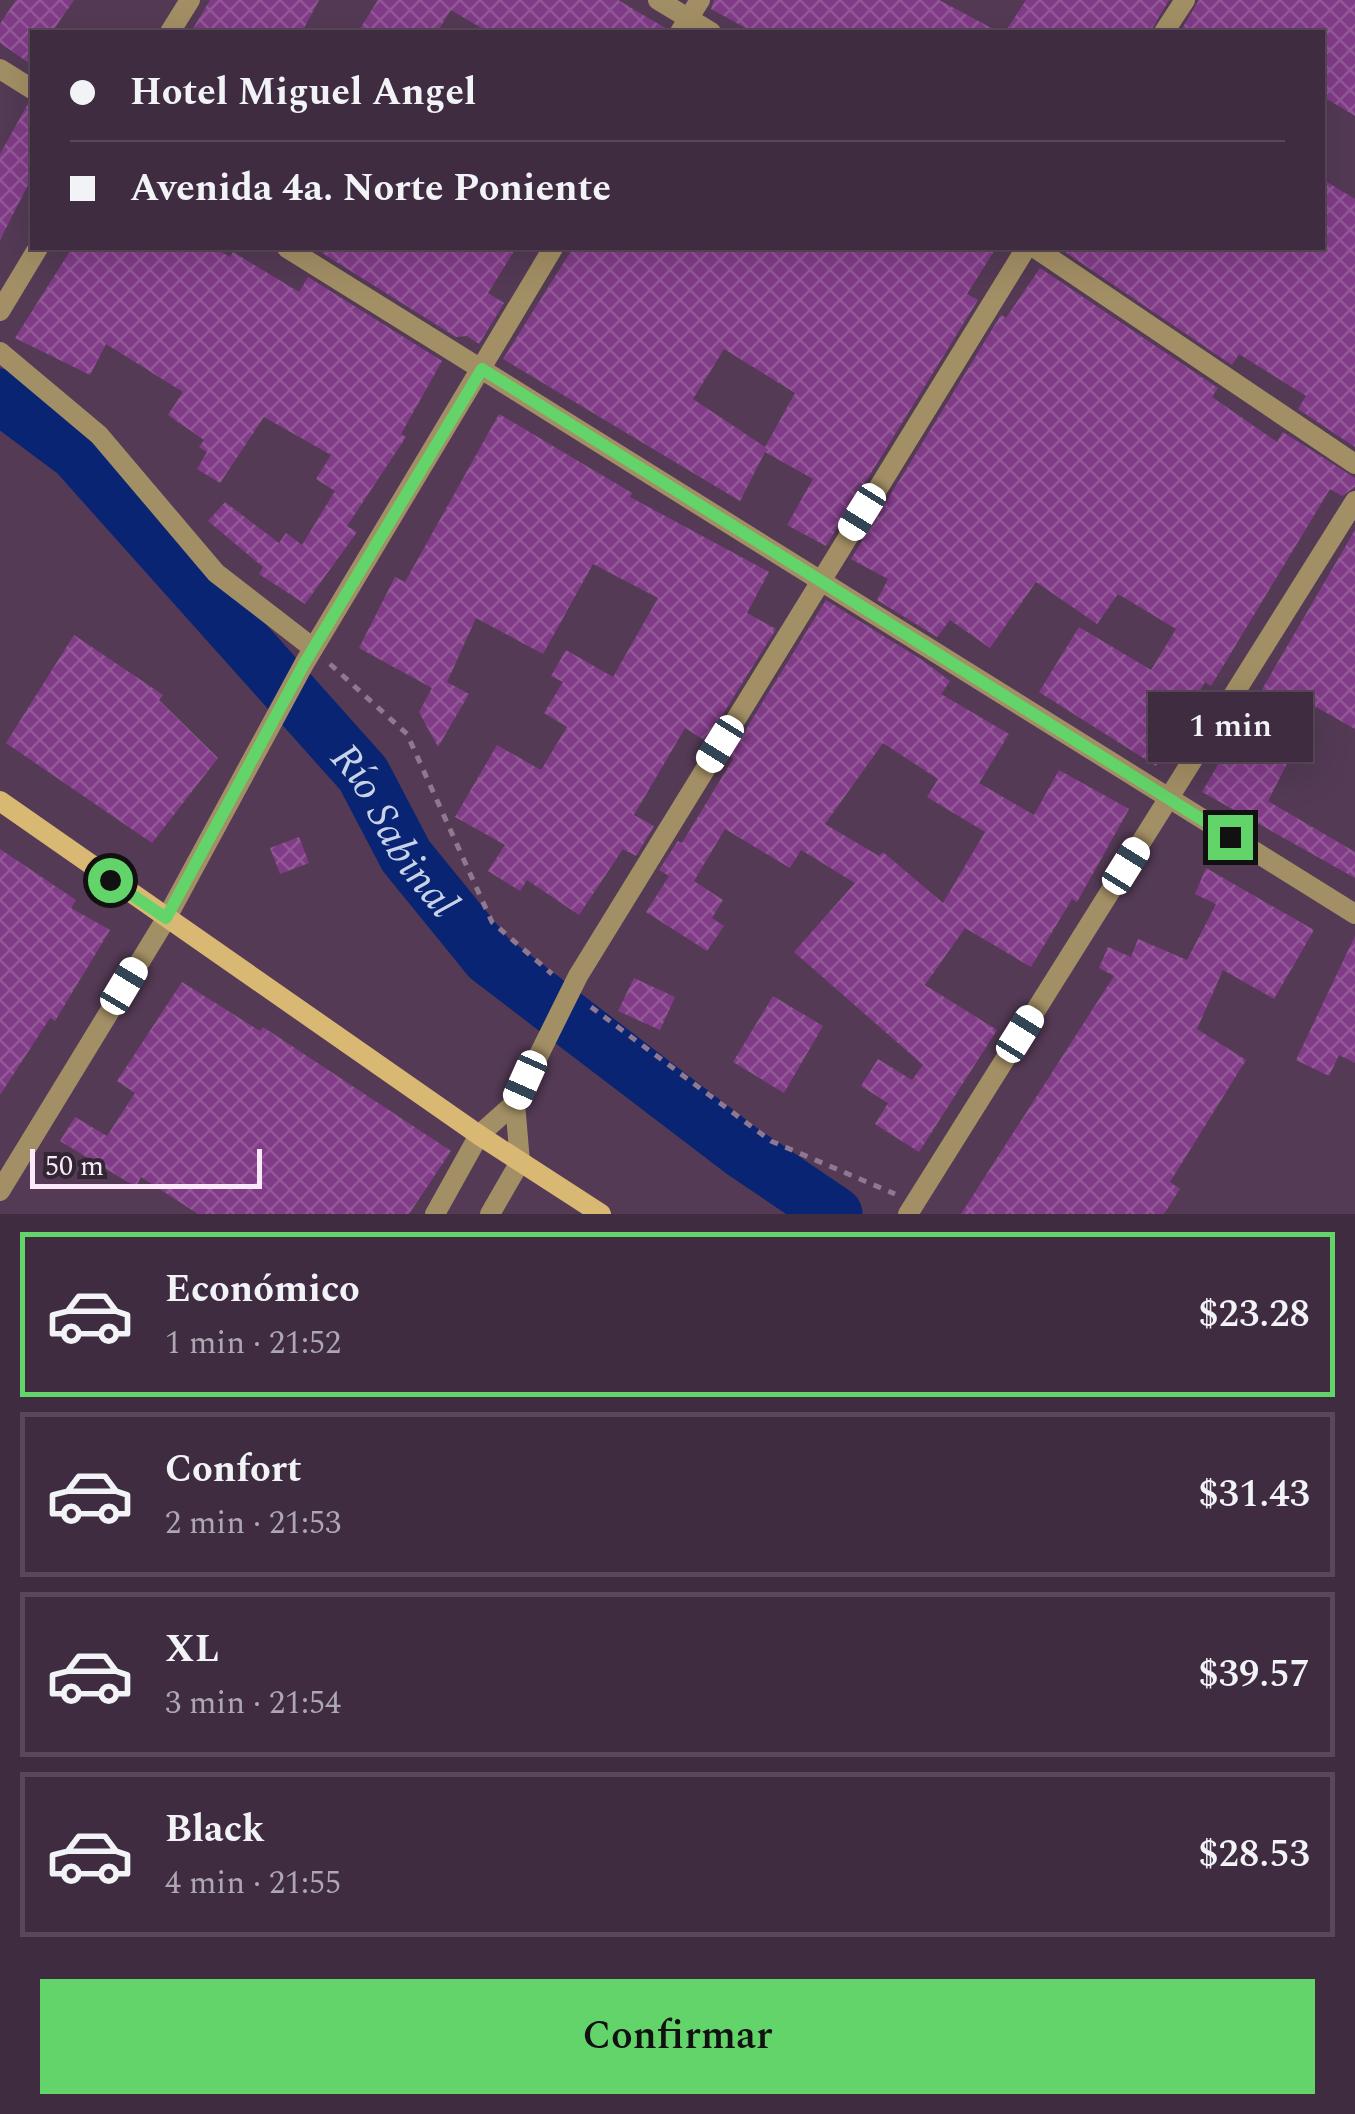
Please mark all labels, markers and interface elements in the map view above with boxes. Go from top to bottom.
text: Hotel Miguel Angel [130,64,476,122]
text: Avenida 4a. Norte Poniente [130,160,611,218]
car [833,479,891,545]
callout: 1 min [1148,692,1312,762]
text: 1 min [1189,702,1272,751]
car [691,711,749,777]
water label: Río Sabinal [315,729,473,932]
route end [1208,815,1253,860]
car [1097,833,1155,899]
route start [88,858,133,903]
car [96,953,152,1019]
car [991,1001,1049,1067]
car [499,1046,551,1114]
scale bar [30,1144,262,1188]
text: 50 m [45,1145,104,1188]
text: Económico [165,1261,360,1319]
icon: car [45,1270,135,1360]
text: $23.28 [1198,1286,1310,1344]
text: 1 min · 21:52 [165,1319,341,1368]
text: Confort [165,1441,302,1499]
icon: car [45,1450,135,1540]
text: $31.43 [1198,1466,1310,1524]
text: 2 min · 21:53 [165,1499,341,1548]
text: XL [165,1621,219,1679]
icon: car [45,1630,135,1720]
text: $39.57 [1198,1646,1310,1704]
text: 3 min · 21:54 [165,1679,341,1728]
text: Black [165,1801,265,1859]
icon: car [45,1810,135,1900]
text: $28.53 [1198,1826,1310,1884]
text: 4 min · 21:55 [165,1859,341,1908]
button: Confirmar [40,1979,1315,2094]

